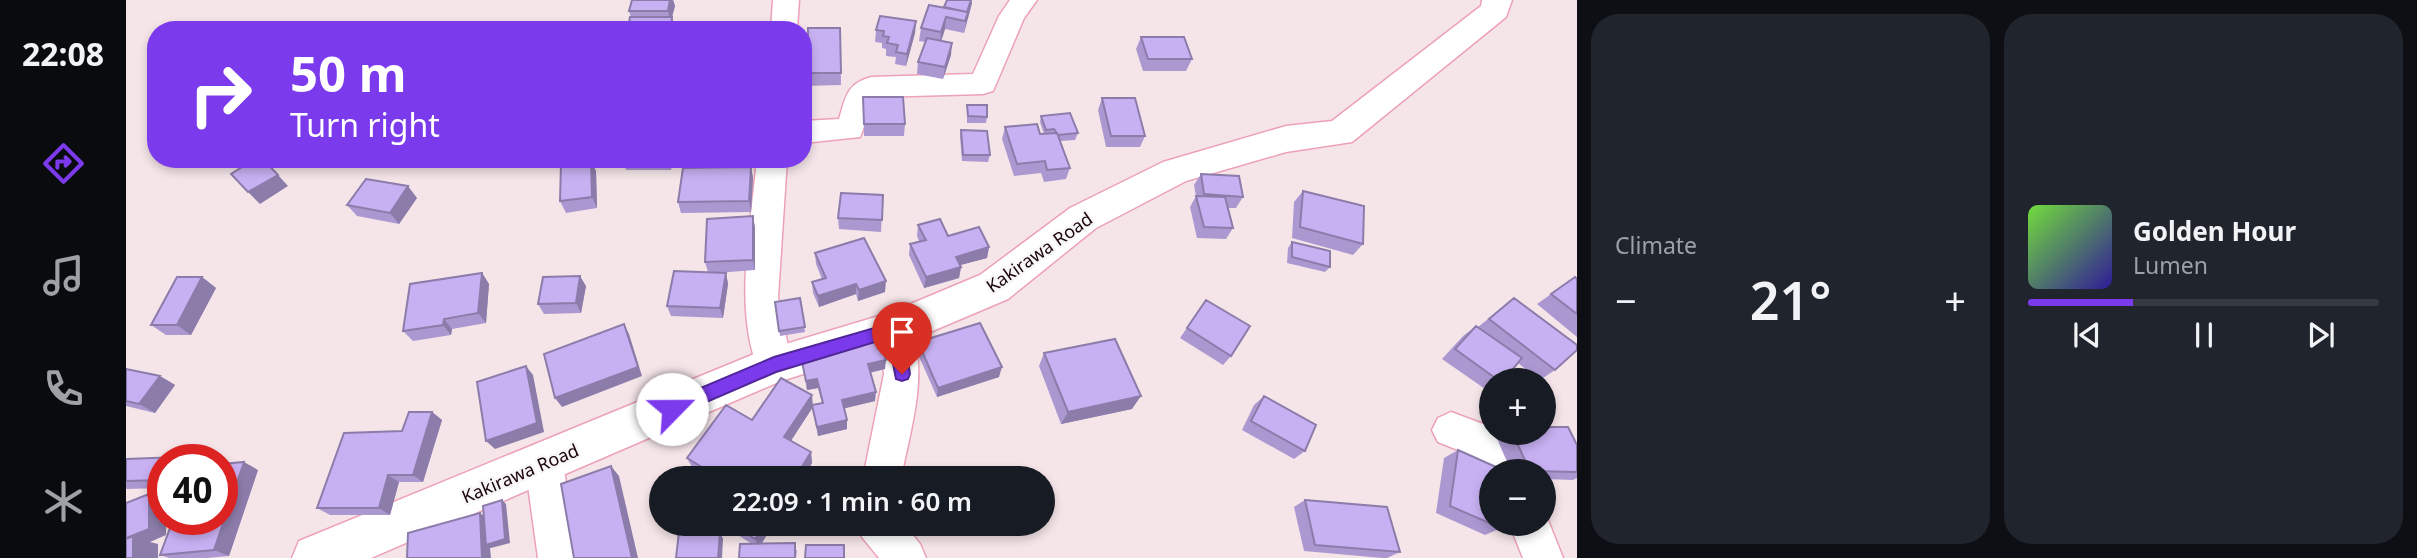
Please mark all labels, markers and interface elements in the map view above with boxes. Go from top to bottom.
text: 22:08 [22,32,104,75]
text: 50 m [290,40,407,106]
icon: right [175,49,266,140]
text: Turn right [290,103,440,146]
icon: directions [39,139,88,188]
street label: Kakirawa Road [981,206,1097,298]
text: Golden Hour [2133,213,2296,249]
text: Climate [1615,229,1697,261]
text: Lumen [2133,249,2208,281]
icon: music [39,251,88,300]
text: 21° [1750,264,1831,335]
text: − [1615,274,1637,326]
text: + [1944,274,1966,326]
pin [872,302,932,374]
icon: arrive [883,313,921,351]
icon: previous [2068,316,2106,354]
icon: pause [2185,316,2223,354]
icon: next [2302,316,2340,354]
icon: phone [39,364,88,413]
map controls [1479,368,1556,536]
button: + [1479,368,1556,445]
position arrow [635,372,709,446]
street label: Kakirawa Road [458,438,582,508]
speed limit sign: 40 [147,444,238,535]
button: − [1479,459,1556,536]
icon: climate [39,477,88,526]
text: 22:09 · 1 min · 60 m [732,483,972,519]

